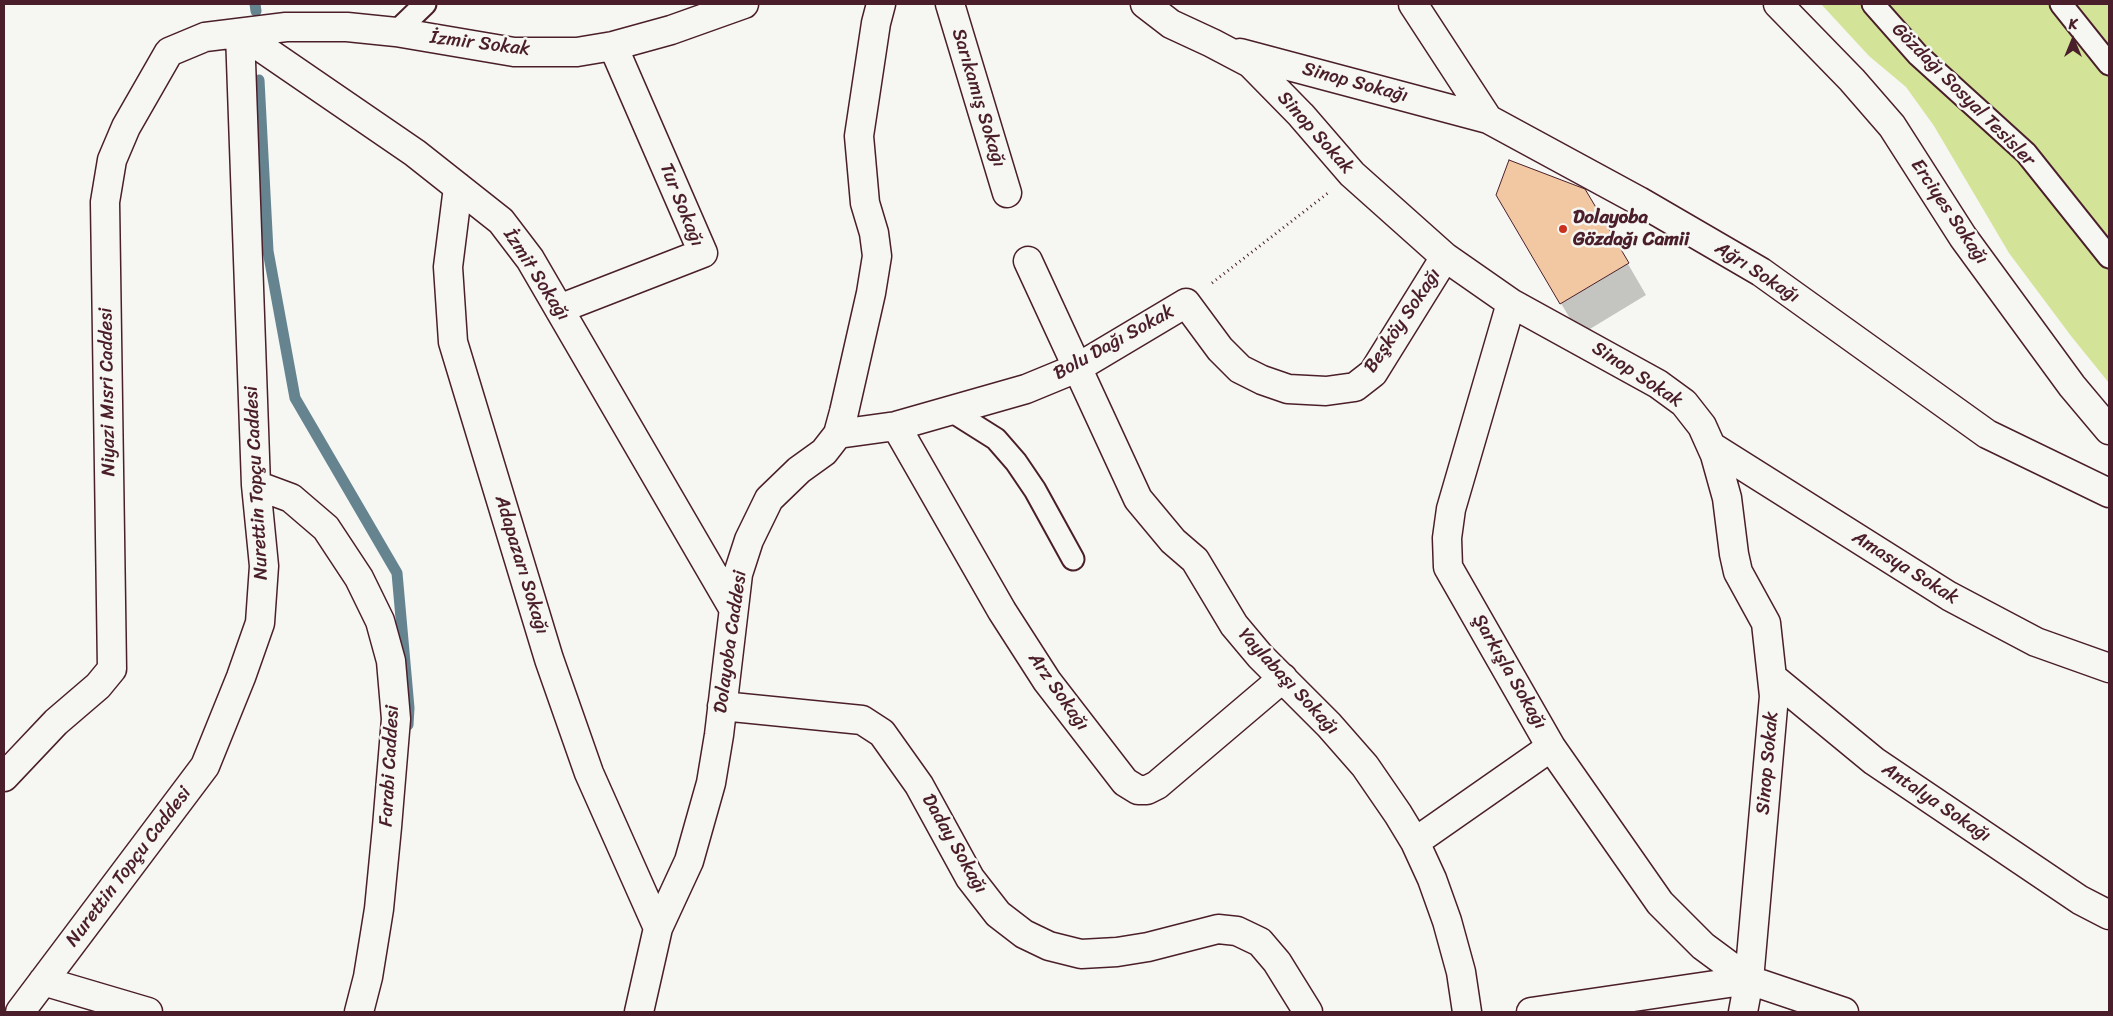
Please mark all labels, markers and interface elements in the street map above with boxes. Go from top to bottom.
text: K [2069,12,2077,37]
north arrow [2048,15,2098,65]
street label: Gözdağı Sosyal Tesisler [1886,18,2040,172]
street label: Sarıkamış Sokağı [946,26,1010,170]
street label: İzmir Sokak [429,27,531,61]
street label: Sinop Sokağı [1300,58,1410,108]
street label: Sinop Sokak [1272,87,1358,179]
street label: Erciyes Sokağı [1905,155,1993,269]
street label: Tur Sokağı [654,160,708,250]
place label: Dolayoba Gözdağı Camii [1573,207,1689,251]
marker: Dolayoba Gözdağı Camii [1557,223,1569,235]
street label: İzmit Sokağı [498,225,574,325]
street label: Ağrı Sokağı [1711,237,1803,309]
street label: Beşköy Sokağı [1360,264,1446,378]
street label: Bolu Dağı Sokak [1050,301,1178,385]
street label: Niyazi Mısri Caddesi [95,307,121,477]
street label: Sinop Sokak [1587,337,1687,413]
street label: Nurettin Topçu Caddesi [241,385,273,581]
street label: Adapazarı Sokağı [489,493,553,637]
street label: Amasya Sokak [1848,526,1962,610]
street label: Dolayoba Caddesi [710,569,752,715]
street label: Şarkışla Sokağı [1467,610,1551,734]
street label: Yaylabaşı Sokağı [1233,624,1343,740]
street label: Arz Sokağı [1023,648,1093,736]
street label: Farabi Caddesi [375,705,405,827]
street label: Sinop Sokak [1752,711,1784,815]
street label: Antalya Sokağı [1877,758,1995,848]
street label: Nurettin Topçu Caddesi [61,783,197,951]
street label: Daday Sokağı [916,790,992,898]

